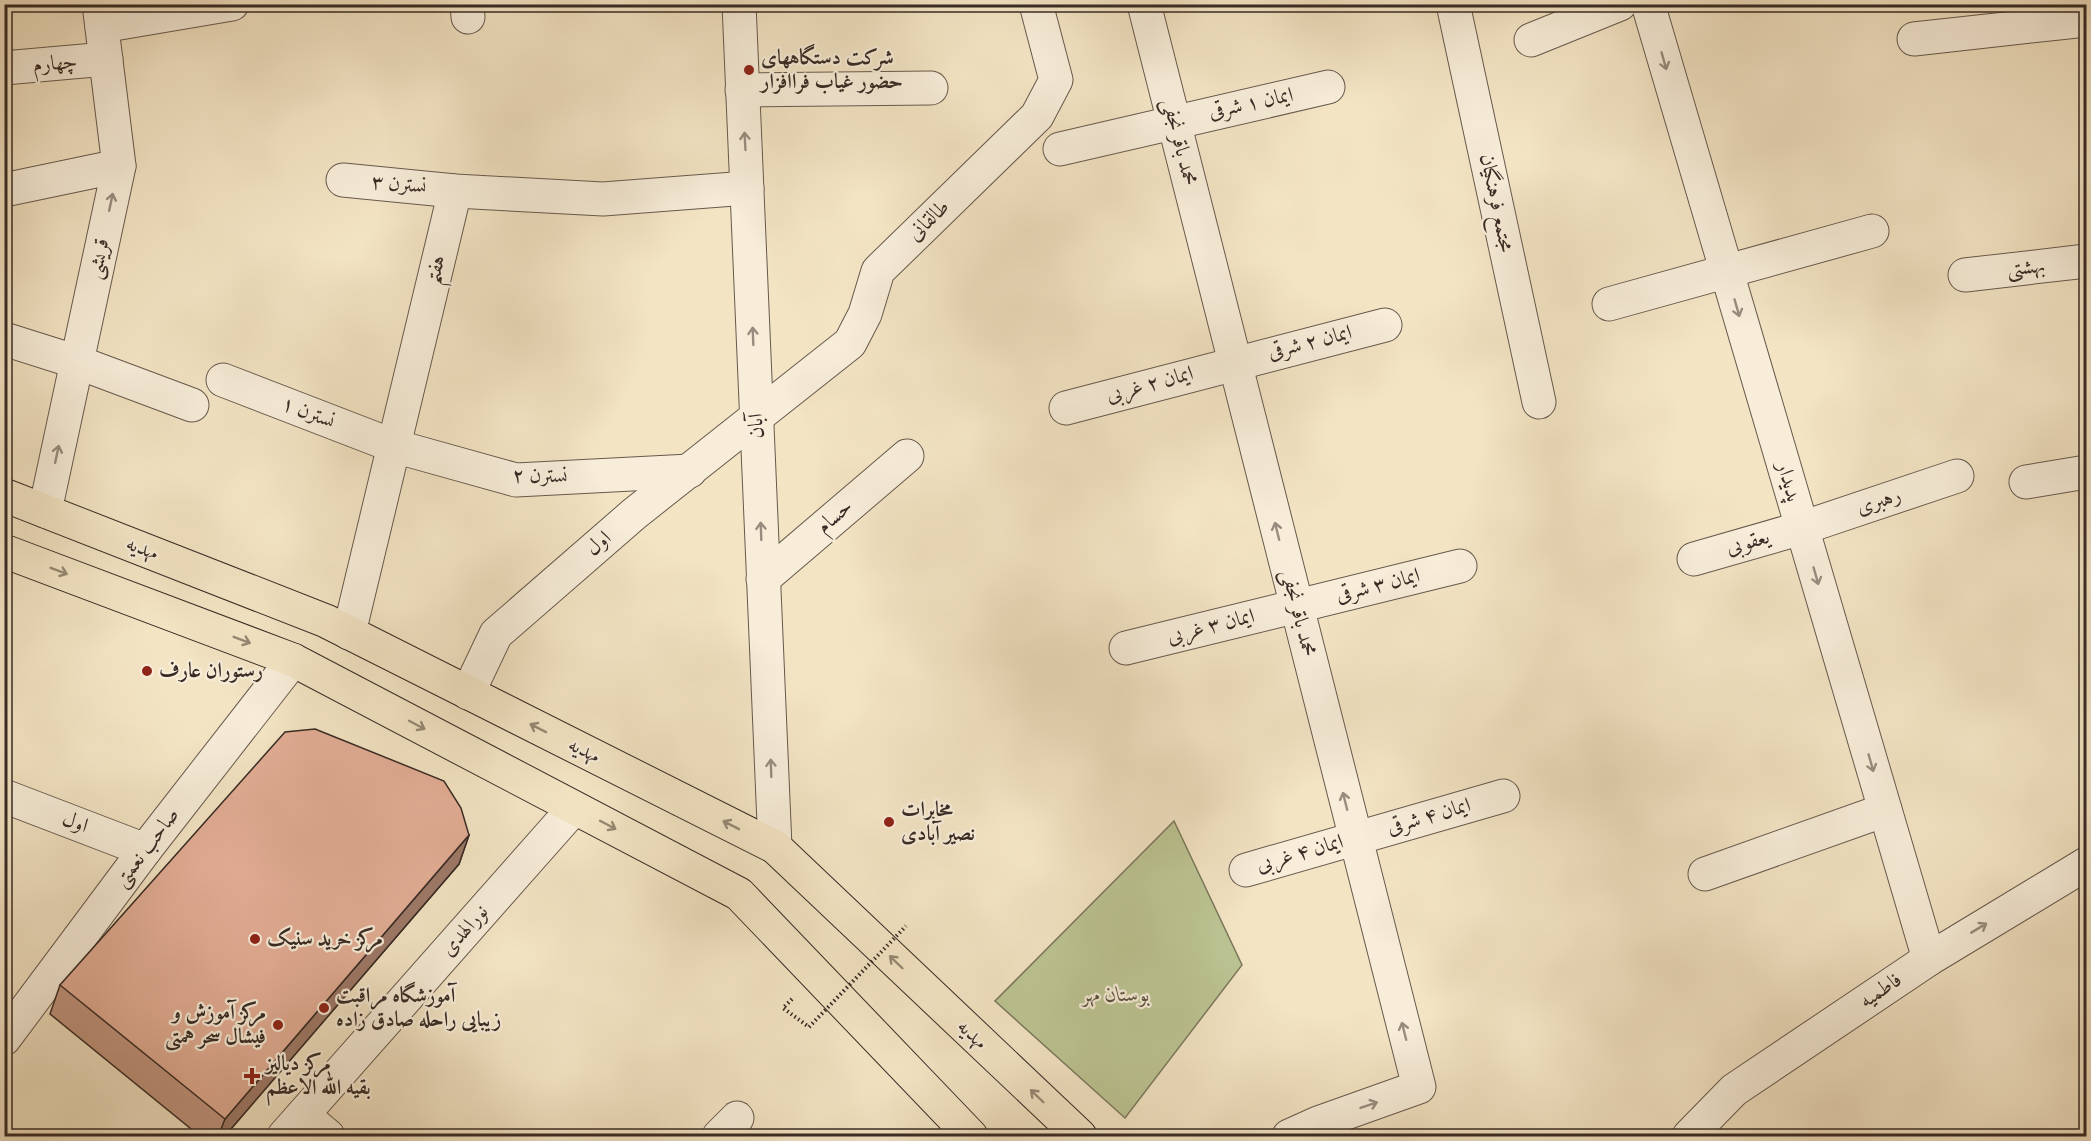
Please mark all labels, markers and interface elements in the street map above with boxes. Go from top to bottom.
place label: شرکت دستگاههای حضور غیاب فراافزار [759,43,903,96]
street label: چهارم [32,49,79,82]
one-way arrow [1659,51,1670,70]
marker: شرکت دستگاههای حضور غیاب فراافزار [742,63,756,77]
street label: ایمان ۱ شرقی [1206,82,1296,126]
street label: محمد باقر نجفی [1155,96,1203,189]
one-way arrow [739,132,750,152]
street label: مجتمع فرهنگیان [1469,151,1520,256]
street label: نسترن ۳ [370,169,428,201]
one-way arrow [106,192,118,211]
street label: طالقانی [902,194,956,248]
street label: قریشی [82,236,116,282]
street label: هفتم [420,253,458,289]
street label: بهشتی [2006,253,2046,283]
one-way arrow [1732,298,1743,317]
street label: ایمان ۲ شرقی [1265,320,1355,366]
one-way arrow [748,327,759,347]
street label: ایمان ۲ غربی [1103,360,1197,410]
street label: نسترن ۱ [277,390,339,436]
street label: آبان [742,410,771,439]
one-way arrow [52,445,63,464]
street label: پدیدار [1769,457,1807,505]
street label: نسترن ۲ [512,463,568,490]
street label: رهبری [1853,482,1905,522]
street label: حسام [811,494,861,543]
one-way arrow [756,521,767,541]
one-way arrow [1270,521,1282,540]
street label: یعقوبی [1723,524,1774,562]
street label: اول [580,525,618,563]
street label: مهدیه [122,530,162,568]
street label: ایمان ۳ شرقی [1333,563,1423,609]
one-way arrow [1811,566,1822,585]
one-way arrow [49,567,68,578]
street label: محمد باقر نجفی [1274,567,1322,660]
street label: ایمان ۳ غربی [1164,603,1258,651]
one-way arrow [232,635,250,646]
place label: رستوران عارف [159,658,263,685]
marker: رستوران عارف [140,664,154,678]
one-way arrow [408,719,425,731]
one-way arrow [530,722,547,734]
street label: مهدیه [563,731,605,771]
one-way arrow [1866,753,1877,772]
one-way arrow [766,758,777,778]
one-way arrow [1339,792,1351,811]
street label: ایمان ۴ شرقی [1384,792,1474,842]
place label: مخابرات نصیر آبادی [901,797,975,848]
street label: صاحب نعمتی [108,803,186,893]
street label: اول [58,806,92,840]
marker: مخابرات نصیر آبادی [882,815,896,829]
one-way arrow [723,819,740,831]
one-way arrow [599,820,617,832]
street label: ایمان ۴ غربی [1253,829,1347,879]
street label: نورالهدی [435,900,495,962]
one-way arrow [1970,922,1987,934]
place label: مرکز خرید سنیک [267,926,383,953]
marker: مرکز خرید سنیک [248,932,262,946]
one-way arrow [889,955,904,969]
street label: فاطمیه [1854,967,1908,1015]
place label: آموزشگاه مراقبت زیبایی راحله صادق زاده [336,981,501,1034]
park label: بوستان مهر [1081,982,1150,1009]
place label: مرکز آموزش و فیشال سحر همتی [165,999,266,1051]
marker: آموزشگاه مراقبت زیبایی راحله صادق زاده [317,1001,331,1015]
street label: مهدیه [951,1014,993,1056]
marker: مرکز آموزش و فیشال سحر همتی [271,1018,285,1032]
one-way arrow [1398,1021,1409,1040]
place label: مرکز دیالیز بقیه الله الاعظم [264,1051,371,1106]
marker: مرکز دیالیز بقیه الله الاعظم [243,1067,261,1085]
one-way arrow [1030,1089,1045,1103]
one-way arrow [1359,1098,1377,1109]

